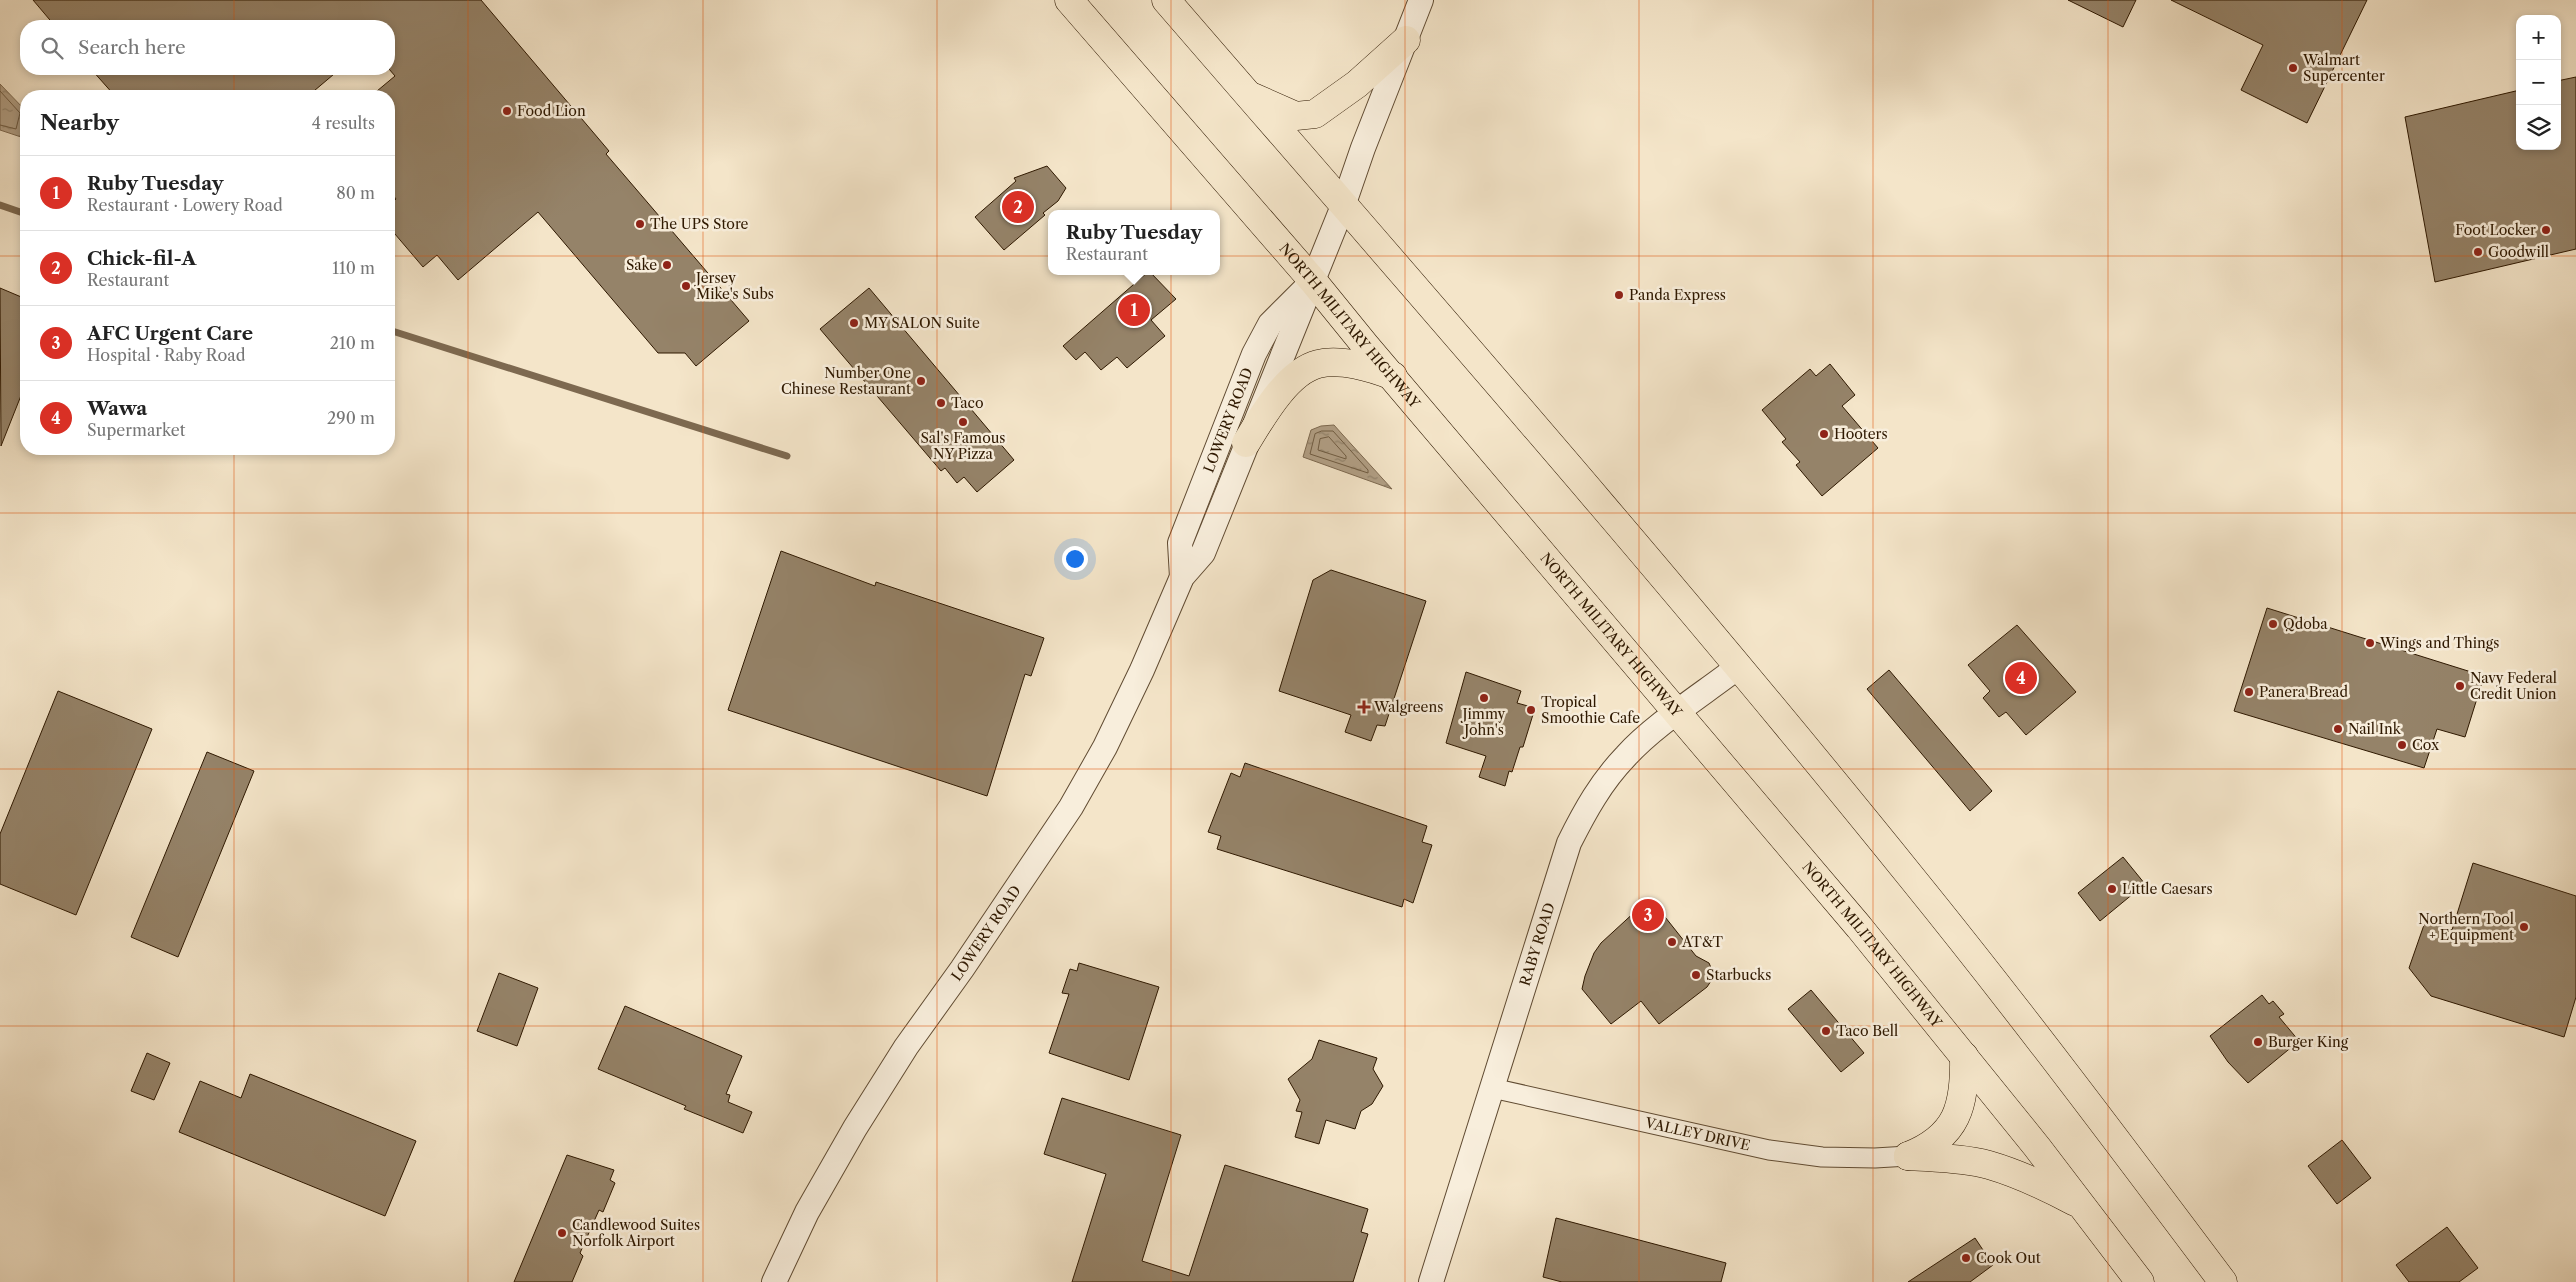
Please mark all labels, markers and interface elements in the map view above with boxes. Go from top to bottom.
map controls [2516,15,2561,150]
button: + [2516,15,2561,60]
search box [20,20,395,75]
icon: search [38,34,66,62]
text: Search here [78,36,186,59]
place label: Walmart Supercenter [2302,51,2385,85]
button: − [2516,60,2561,105]
marker: Walmart Supercenter [2287,62,2299,74]
place label: Food Lion [517,102,586,120]
marker: Food Lion [501,105,513,117]
button: layers [2516,105,2561,150]
text: Nearby [40,110,119,135]
text: 4 results [312,113,375,133]
text: Ruby Tuesday [87,172,223,195]
text: 1 [52,183,60,203]
text: 80 m [336,183,375,203]
pin: 2 [1002,188,1034,226]
text: Restaurant · Lowery Road [87,195,283,215]
popup [1048,210,1220,275]
place label: The UPS Store [650,215,749,233]
marker: The UPS Store [634,218,646,230]
text: Ruby Tuesday [1066,221,1202,244]
place label: Foot Locker [2455,221,2536,239]
marker: Foot Locker [2540,224,2552,236]
street label: NORTH MILITARY HIGHWAY [1275,240,1424,413]
place label: Goodwill [2488,243,2549,261]
text: Restaurant [1066,244,1148,264]
marker: Goodwill [2472,246,2484,258]
text: Chick-fil-A [87,247,196,270]
place label: Sake [626,256,657,274]
text: 2 [51,258,61,278]
text: 110 m [332,258,375,278]
marker: Sake [661,259,673,271]
place label: Jersey Mike's Subs [694,269,774,303]
text: Restaurant [87,270,169,290]
marker: Jersey Mike's Subs [680,280,692,292]
place label: Panda Express [1629,286,1726,304]
marker: Panda Express [1613,289,1625,301]
pin: 1 [1118,291,1150,329]
place label: MY SALON Suite [864,314,980,332]
marker: MY SALON Suite [848,317,860,329]
text: AFC Urgent Care [87,322,253,345]
text: 3 [51,333,61,353]
text: 210 m [330,333,375,353]
text: Hospital · Raby Road [87,345,245,365]
place label: Number One Chinese Restaurant [781,364,911,398]
street label: LOWERY ROAD [1199,365,1257,475]
marker: Number One Chinese Restaurant [915,375,927,387]
place label: Taco [951,394,983,412]
text: Wawa [87,397,147,420]
marker: Taco [935,397,947,409]
text: 4 [51,408,61,428]
text: 290 m [327,408,375,428]
marker: Sal's Famous NY Pizza [957,416,969,428]
text: Supermarket [87,420,185,440]
place label: Hooters [1834,425,1888,443]
marker: Hooters [1818,428,1830,440]
place label: Sal's Famous NY Pizza [921,429,1005,463]
your location [1062,546,1088,572]
street label: NORTH MILITARY HIGHWAY [1536,549,1687,722]
place label: Qdoba [2283,615,2328,633]
marker: Qdoba [2267,618,2279,630]
place label: Wings and Things [2379,634,2499,652]
marker: Wings and Things [2364,637,2376,649]
pin: 4 [2005,659,2037,697]
place label: Navy Federal Credit Union [2470,669,2557,703]
marker: Navy Federal Credit Union [2454,680,2466,692]
place label: Panera Bread [2259,683,2348,701]
marker: Panera Bread [2243,686,2255,698]
marker: Jimmy John's [1478,692,1490,704]
place label: Tropical Smoothie Cafe [1541,693,1640,727]
place label: Walgreens [1373,698,1443,716]
marker: Walgreens [1358,701,1370,713]
marker: Tropical Smoothie Cafe [1525,704,1537,716]
place label: Jimmy John's [1461,705,1506,739]
place label: Nail Ink [2348,720,2402,738]
marker: Nail Ink [2332,723,2344,735]
place label: Cox [2412,736,2440,754]
marker: Cox [2396,739,2408,751]
street label: NORTH MILITARY HIGHWAY [1799,858,1946,1032]
place label: Little Caesars [2122,880,2213,898]
street label: LOWERY ROAD [947,882,1025,984]
marker: Little Caesars [2106,883,2118,895]
pin: 3 [1632,896,1664,934]
street label: RABY ROAD [1516,900,1559,988]
place label: Northern Tool + Equipment [2418,910,2514,944]
marker: Northern Tool + Equipment [2518,921,2530,933]
place label: AT&T [1681,933,1724,951]
marker: AT&T [1666,936,1678,948]
place label: Starbucks [1706,966,1771,984]
marker: Starbucks [1690,969,1702,981]
place label: Taco Bell [1836,1022,1898,1040]
marker: Taco Bell [1820,1025,1832,1037]
place label: Burger King [2268,1033,2349,1051]
marker: Burger King [2252,1036,2264,1048]
street label: VALLEY DRIVE [1643,1113,1752,1155]
place label: Candlewood Suites Norfolk Airport [572,1216,700,1250]
marker: Candlewood Suites Norfolk Airport [556,1227,568,1239]
place label: Cook Out [1976,1249,2041,1267]
marker: Cook Out [1960,1252,1972,1264]

